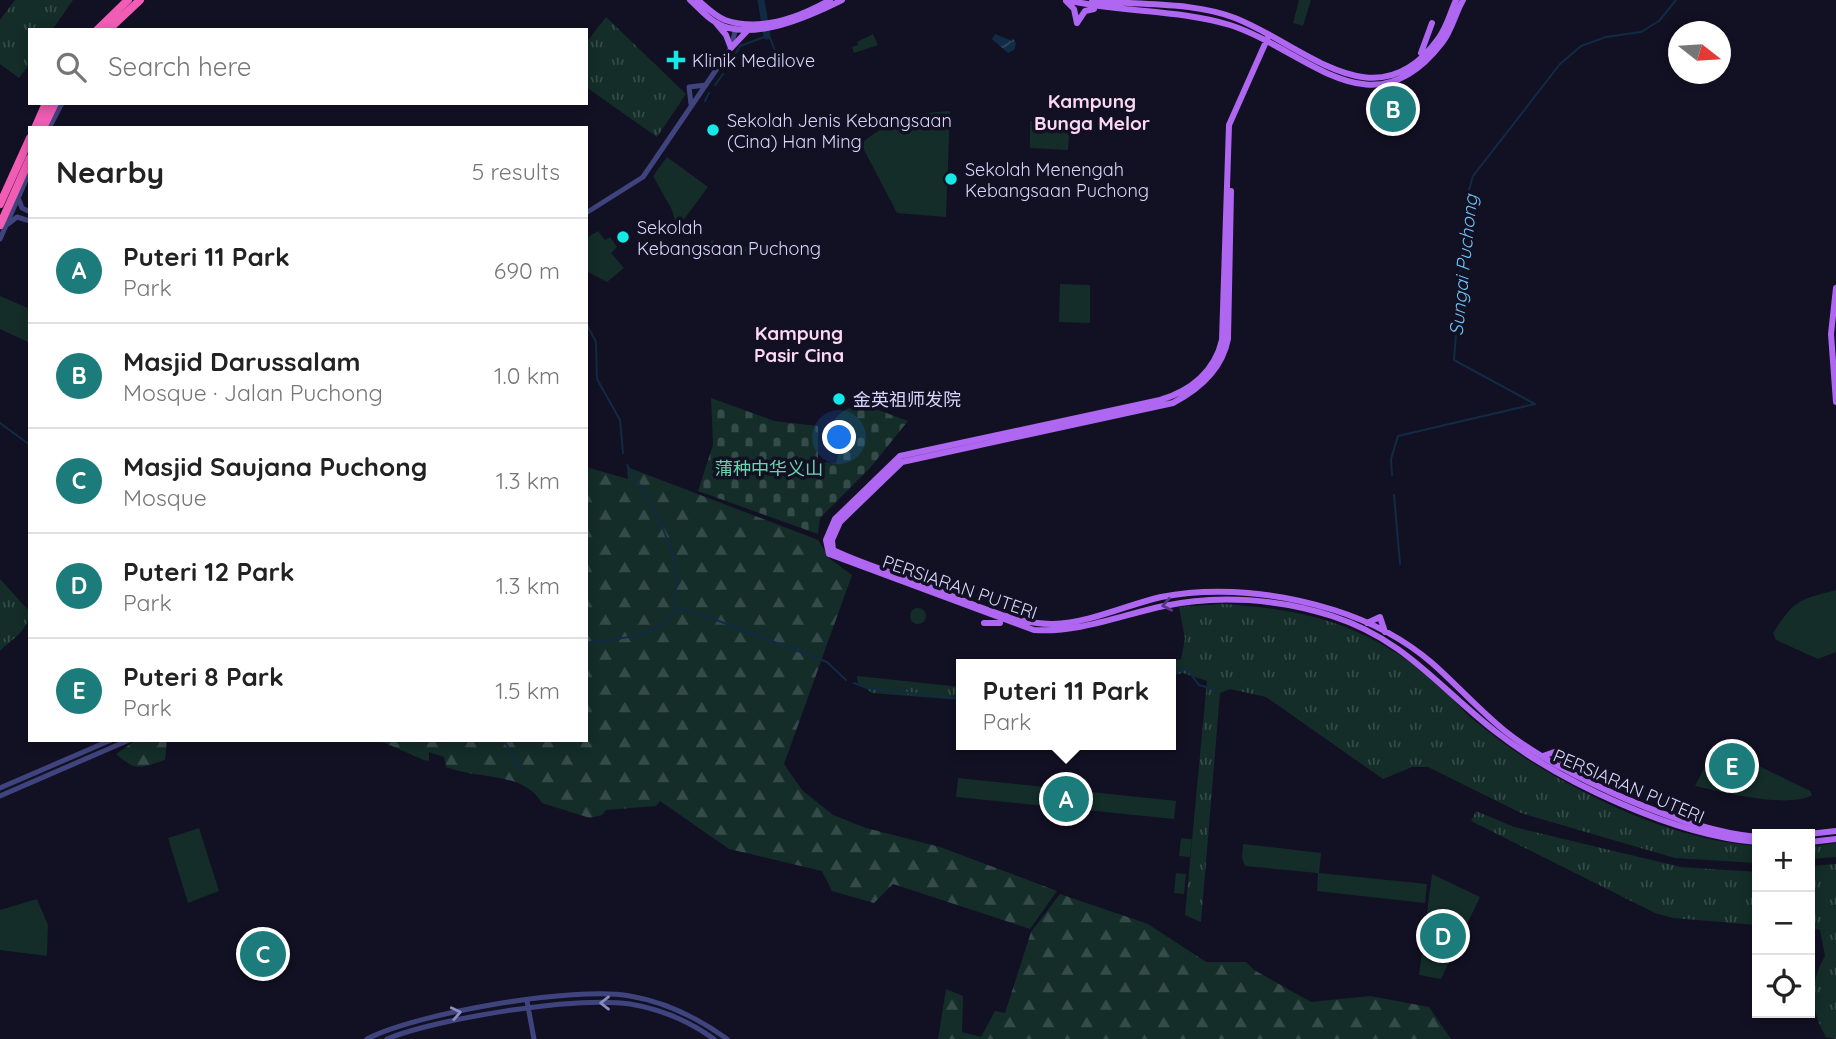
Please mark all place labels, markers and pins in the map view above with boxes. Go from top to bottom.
place label: Klinik Medilove [692,49,815,72]
marker: Klinik Medilove [666,50,686,70]
pin: B [1370,83,1416,135]
place label: Sekolah Jenis Kebangsaan (Cina) Han Ming [727,109,952,153]
marker: Sekolah Jenis Kebangsaan (Cina) Han Ming [705,122,721,138]
place label: Sekolah Menengah Kebangsaan Puchong [965,158,1149,202]
marker: Sekolah Menengah Kebangsaan Puchong [943,171,959,187]
place label: Sekolah Kebangsaan Puchong [637,216,821,260]
marker: Sekolah Kebangsaan Puchong [615,229,631,245]
place label: 金英祖师发院 [853,388,961,411]
marker: 金英祖师发院 [831,391,847,407]
pin: E [1709,740,1755,792]
pin: A [1043,773,1089,825]
pin: D [1420,910,1466,962]
pin: C [240,928,286,980]

